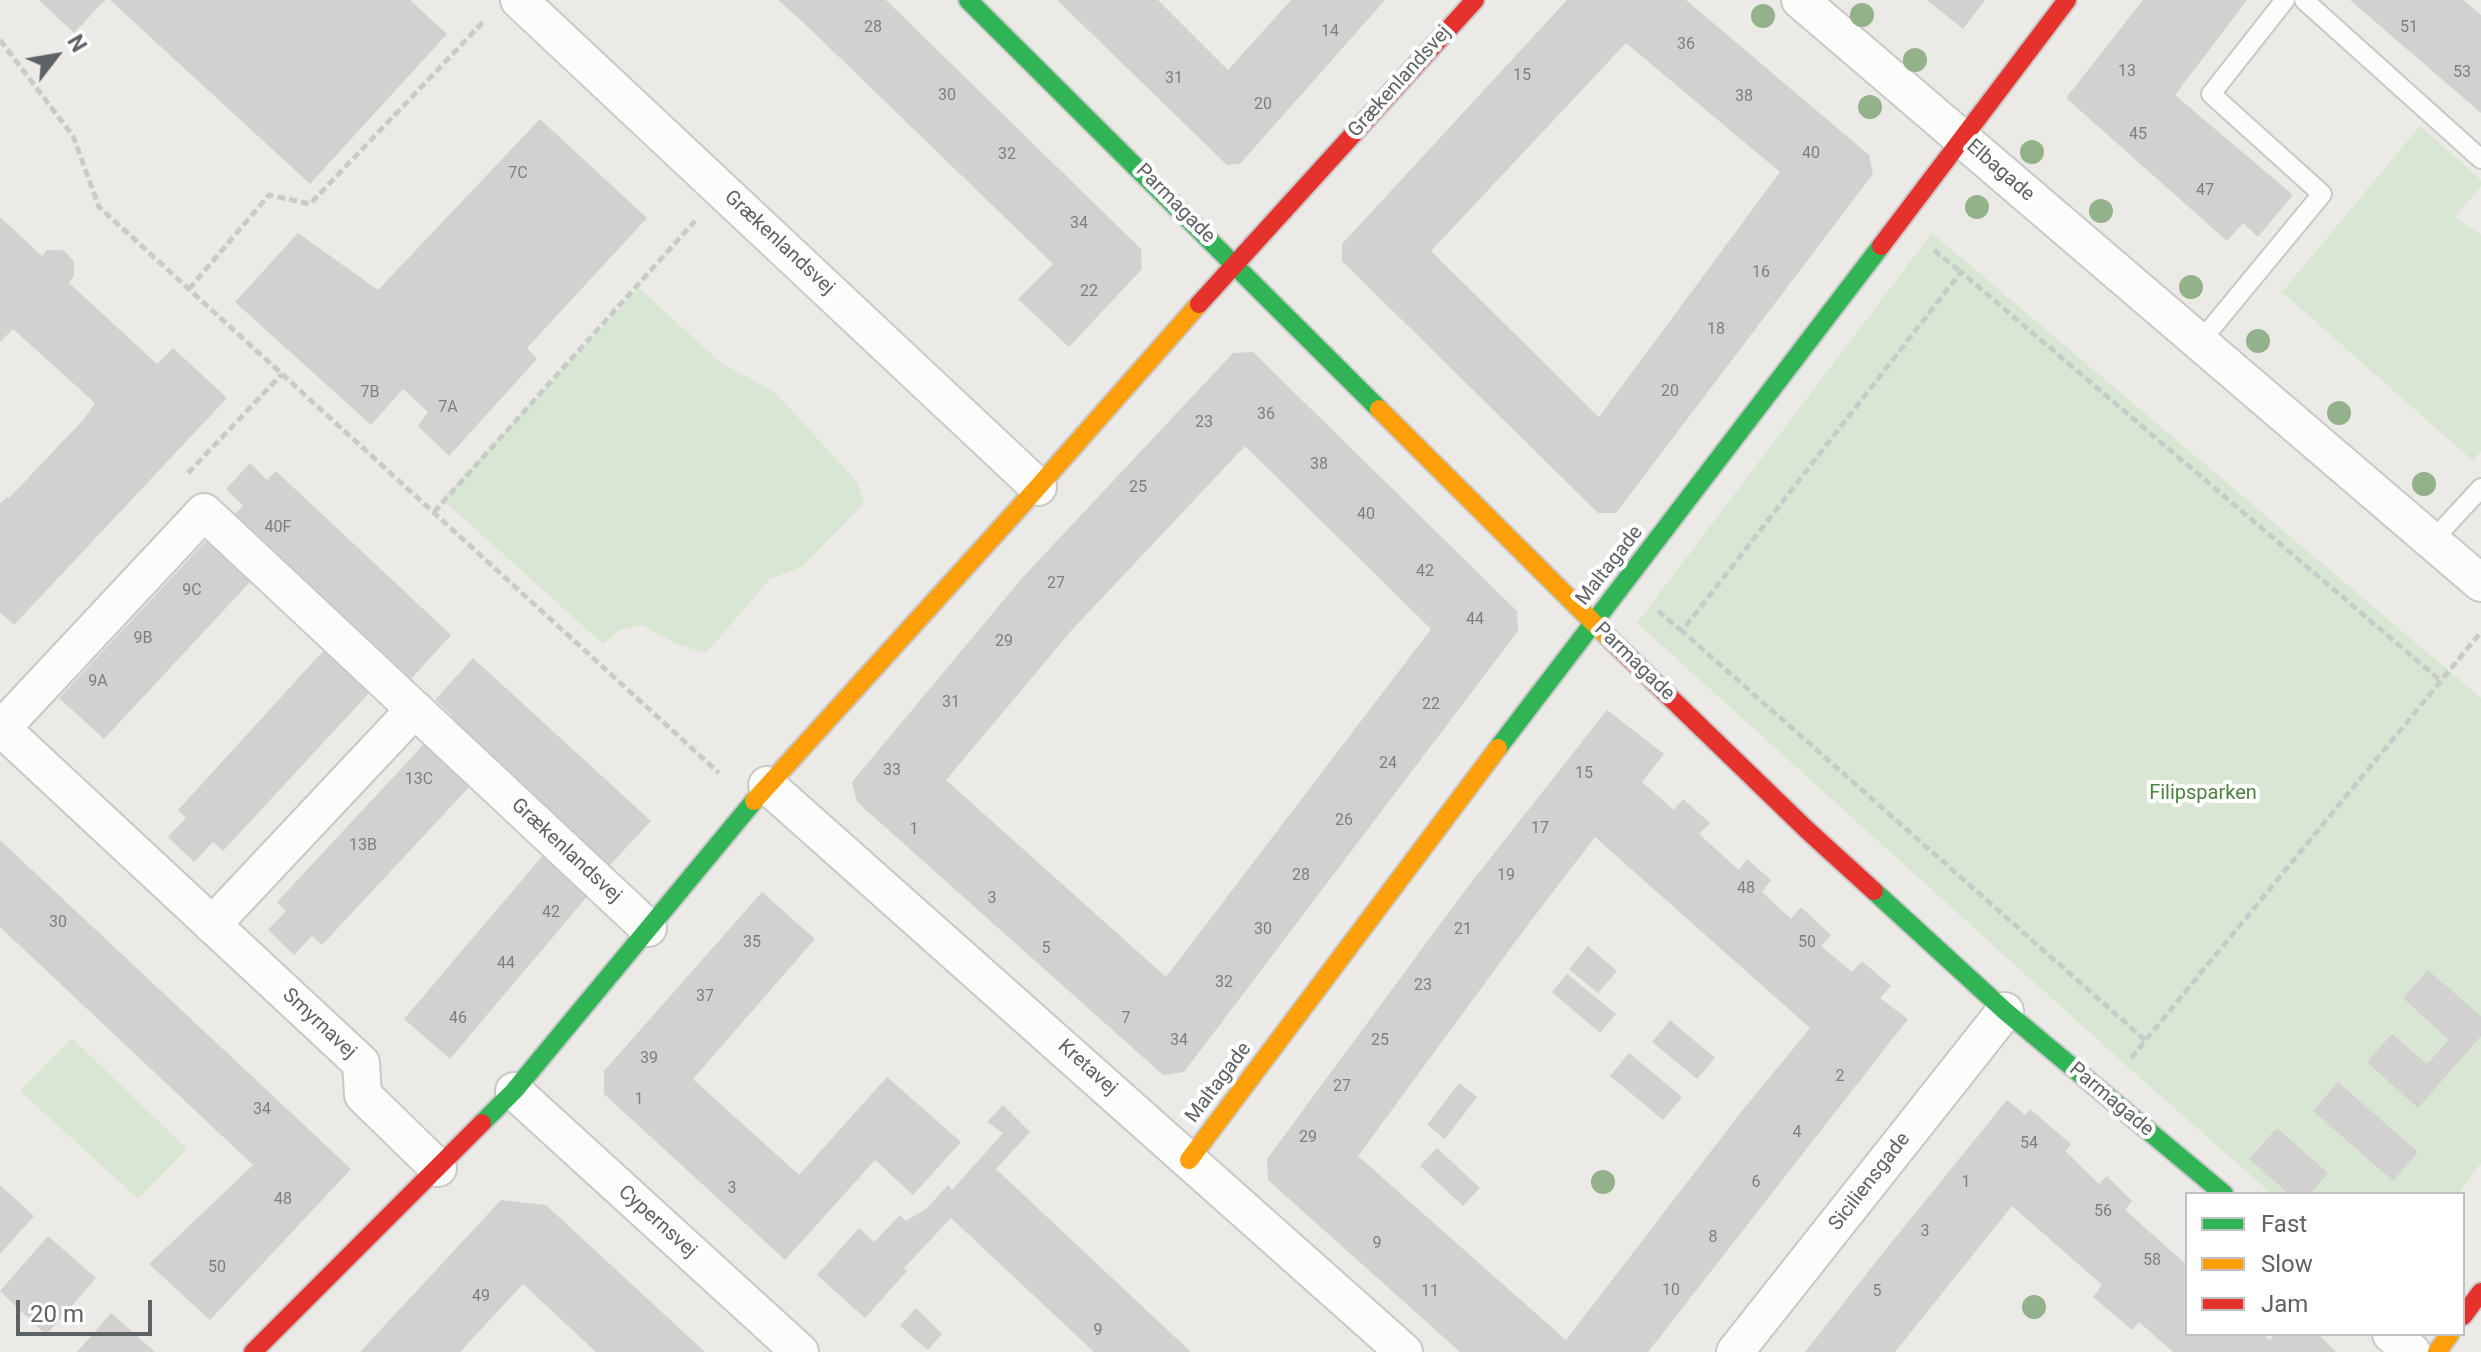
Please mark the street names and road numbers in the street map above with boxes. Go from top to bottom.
street label: Grækenlandsvej [1343,21,1457,143]
street label: Elbagade [1961,135,2039,207]
street label: Parmagade [1130,159,1220,249]
street label: Grækenlandsvej [719,186,839,300]
street label: Maltagade [1571,521,1649,611]
street label: Parmagade [1589,618,1679,706]
street label: Grækenlandsvej [506,794,626,908]
street label: Smyrnavej [277,984,361,1064]
street label: Kretavej [1052,1035,1122,1101]
street label: Maltagade [1181,1038,1257,1128]
street label: Parmagade [2064,1058,2158,1142]
street label: Siciliensgade [1824,1128,1916,1236]
street label: Cypernsvej [613,1180,701,1264]

